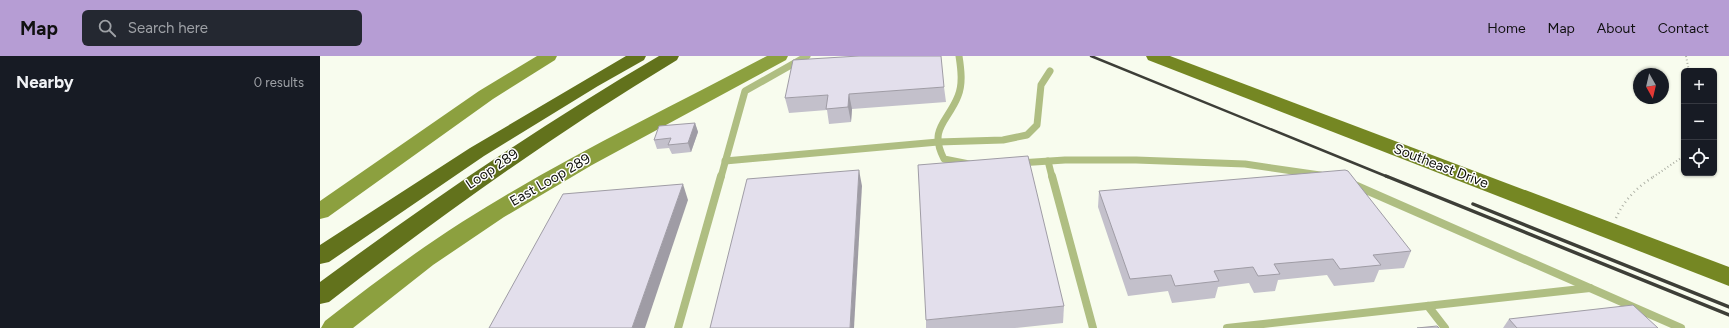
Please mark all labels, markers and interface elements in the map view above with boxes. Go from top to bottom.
search box [82,10,362,46]
text: Map [20,17,58,40]
icon: search [96,17,118,39]
text: Search here [128,19,208,37]
text: Home [1487,20,1526,37]
text: Map [1548,20,1575,37]
text: About [1597,20,1636,37]
text: Contact [1658,20,1709,37]
north arrow [1633,68,1669,104]
map controls [1681,68,1717,176]
button: + [1681,68,1717,104]
text: Nearby [16,72,74,92]
text: 0 results [254,75,304,90]
button: − [1681,104,1717,140]
street label: Southeast Drive [1391,140,1491,192]
button: locate [1681,140,1717,176]
street label: Loop 289 [463,145,522,193]
street label: East Loop 289 [507,150,593,210]

